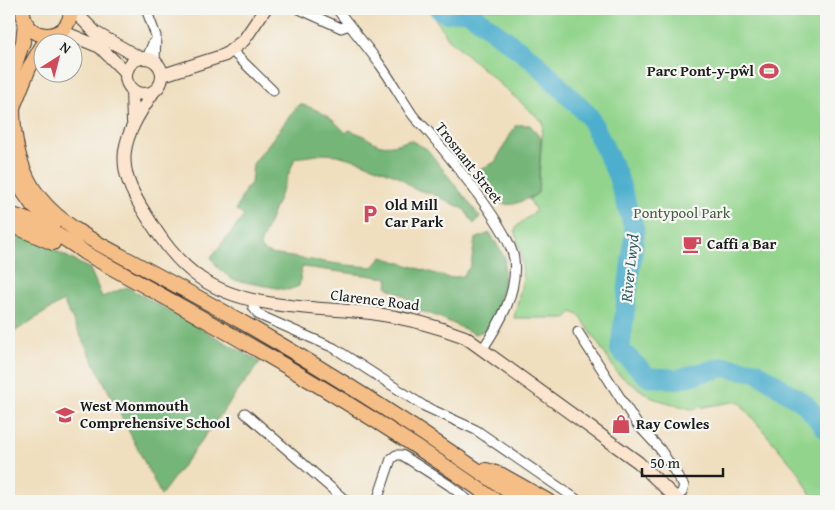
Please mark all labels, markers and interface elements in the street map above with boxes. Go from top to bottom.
north arrow [32,32,82,82]
text: N [56,37,76,59]
place label: Parc Pont-y-pŵl [647,60,754,81]
sports icon: Parc Pont-y-pŵl [758,60,780,82]
street label: Trosnant Street [431,117,508,209]
place label: Old Mill Car Park [385,194,444,232]
park label: Pontypool Park [634,202,731,223]
parking icon: Old Mill Car Park [359,203,381,225]
water label: River Lwyd [613,233,645,304]
cafe icon: Caffi a Bar [681,233,703,255]
place label: Caffi a Bar [707,233,777,254]
street label: Clarence Road [329,284,421,315]
place label: West Monmouth Comprehensive School [80,395,230,433]
school or university icon: West Monmouth Comprehensive School [54,404,76,426]
shop icon: Ray Cowles [610,413,632,435]
place label: Ray Cowles [636,413,710,434]
scale bar [642,445,724,477]
text: 50 m [650,452,681,473]

